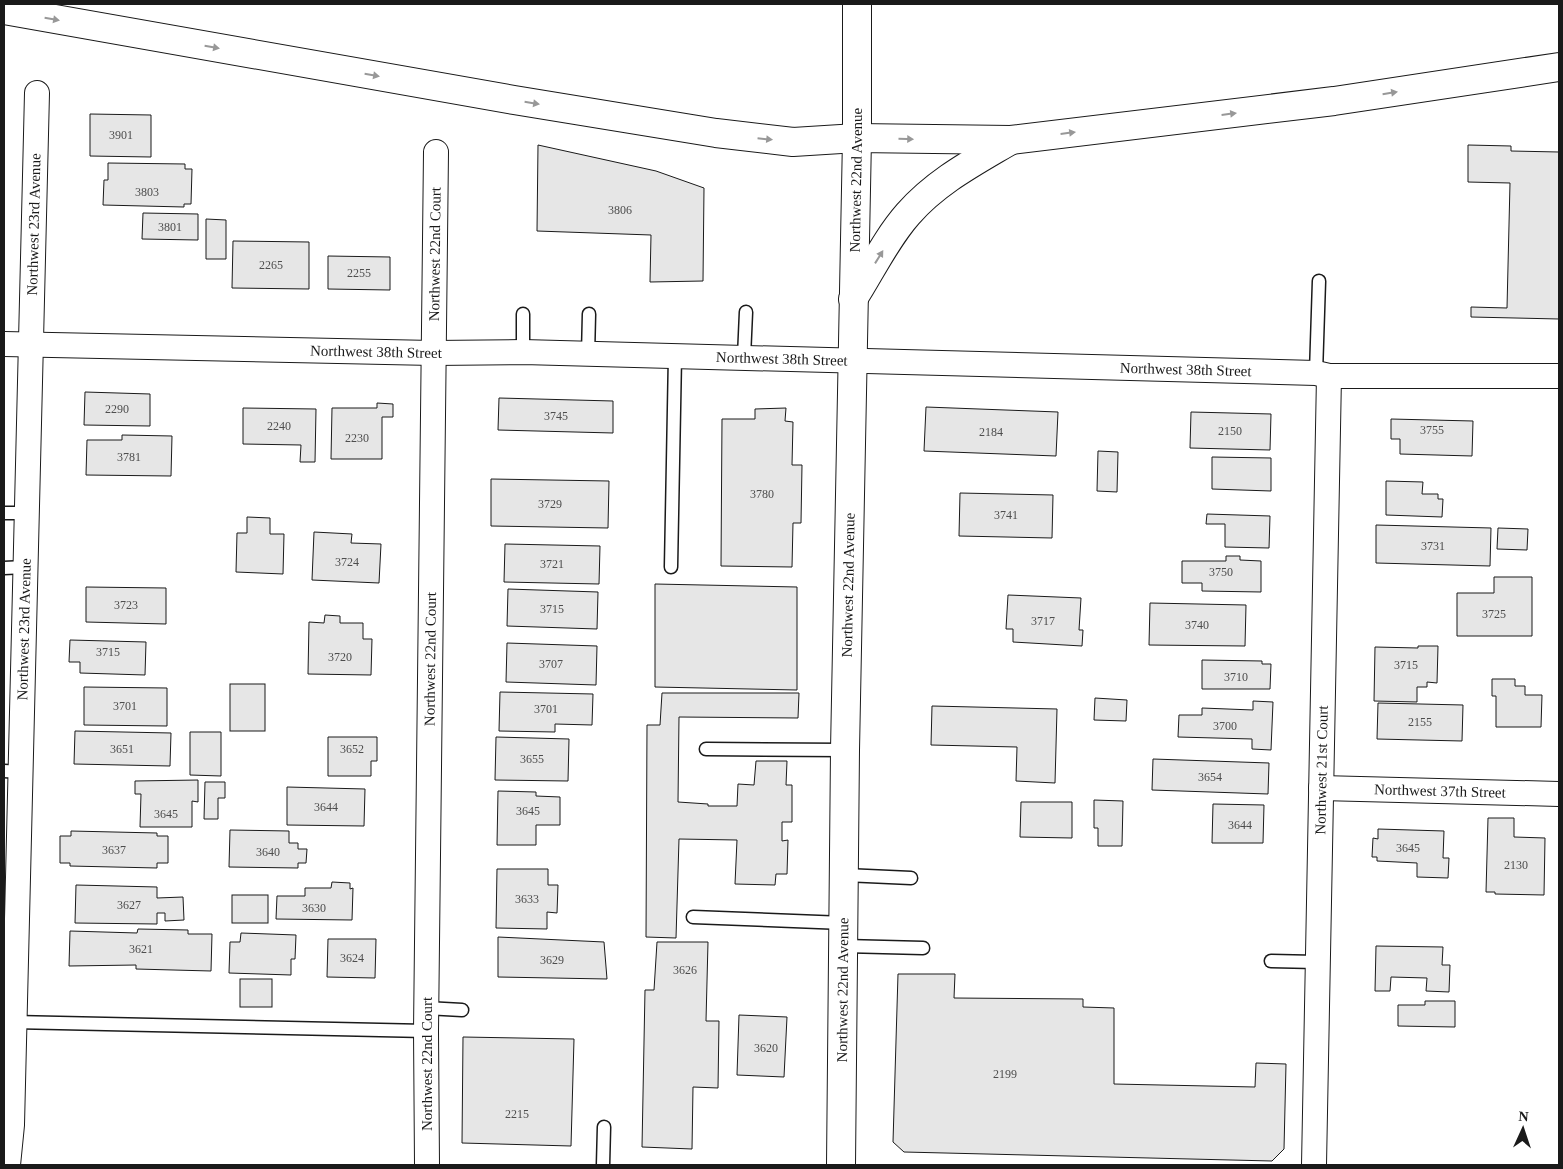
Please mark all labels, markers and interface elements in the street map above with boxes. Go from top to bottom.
one-way arrow [44,15,60,23]
one-way arrow [204,43,220,51]
one-way arrow [364,72,380,80]
one-way arrow [1383,88,1399,96]
one-way arrow [524,100,540,108]
street label: Northwest 22nd Avenue [847,107,865,253]
one-way arrow [1222,110,1238,118]
house number: 3901 [109,128,133,142]
one-way arrow [1060,129,1076,137]
one-way arrow [757,135,773,143]
one-way arrow [898,135,914,143]
street label: Northwest 23rd Avenue [24,153,44,296]
house number: 3803 [135,185,159,199]
street label: Northwest 22nd Court [426,186,444,321]
house number: 3806 [608,203,632,217]
house number: 3801 [158,220,182,234]
one-way arrow [874,251,884,264]
house number: 2265 [259,258,283,272]
house number: 2255 [347,266,371,280]
street label: Northwest 38th Street [310,342,443,361]
street label: Northwest 38th Street [716,349,849,369]
street label: Northwest 38th Street [1120,360,1253,379]
house number: 2290 [105,402,129,416]
house number: 3745 [544,409,568,423]
house number: 2240 [267,419,291,433]
house number: 3755 [1420,423,1444,437]
house number: 2150 [1218,424,1242,438]
house number: 2184 [979,425,1003,439]
house number: 2230 [345,431,369,445]
house number: 3781 [117,450,141,464]
house number: 3780 [750,487,774,501]
house number: 3729 [538,497,562,511]
house number: 3741 [994,508,1018,522]
street label: Northwest 22nd Avenue [839,512,858,658]
house number: 3731 [1421,539,1445,553]
house number: 3724 [335,555,359,569]
house number: 3721 [540,557,564,571]
street label: Northwest 23rd Avenue [14,558,34,701]
house number: 3750 [1209,565,1233,579]
street label: Northwest 22nd Court [421,591,439,726]
house number: 3723 [114,598,138,612]
house number: 3715 [540,602,564,616]
house number: 3725 [1482,607,1506,621]
house number: 3717 [1031,614,1055,628]
house number: 3740 [1185,618,1209,632]
house number: 3715 [96,645,120,659]
house number: 3720 [328,650,352,664]
house number: 3707 [539,657,563,671]
house number: 3715 [1394,658,1418,672]
house number: 3710 [1224,670,1248,684]
house number: 3701 [113,699,137,713]
house number: 3701 [534,702,558,716]
street label: Northwest 21st Court [1312,704,1331,835]
house number: 2155 [1408,715,1432,729]
house number: 3700 [1213,719,1237,733]
house number: 3651 [110,742,134,756]
house number: 3652 [340,742,364,756]
house number: 3655 [520,752,544,766]
house number: 3654 [1198,770,1222,784]
street label: Northwest 37th Street [1374,781,1507,801]
house number: 3644 [314,800,338,814]
house number: 3645 [516,804,540,818]
house number: 3645 [154,807,178,821]
house number: 3644 [1228,818,1252,832]
house number: 3645 [1396,841,1420,855]
house number: 3637 [102,843,126,857]
house number: 3640 [256,845,280,859]
house number: 2130 [1504,858,1528,872]
house number: 3633 [515,892,539,906]
house number: 3627 [117,898,141,912]
house number: 3630 [302,901,326,915]
street label: Northwest 22nd Avenue [834,917,851,1062]
house number: 3621 [129,942,153,956]
house number: 3624 [340,951,364,965]
house number: 3629 [540,953,564,967]
house number: 3626 [673,963,697,977]
street label: Northwest 22nd Court [419,996,435,1131]
house number: 3620 [754,1041,778,1055]
house number: 2199 [993,1067,1017,1081]
north arrow [1498,1104,1548,1154]
house number: 2215 [505,1107,529,1121]
text: N [1518,1109,1529,1124]

